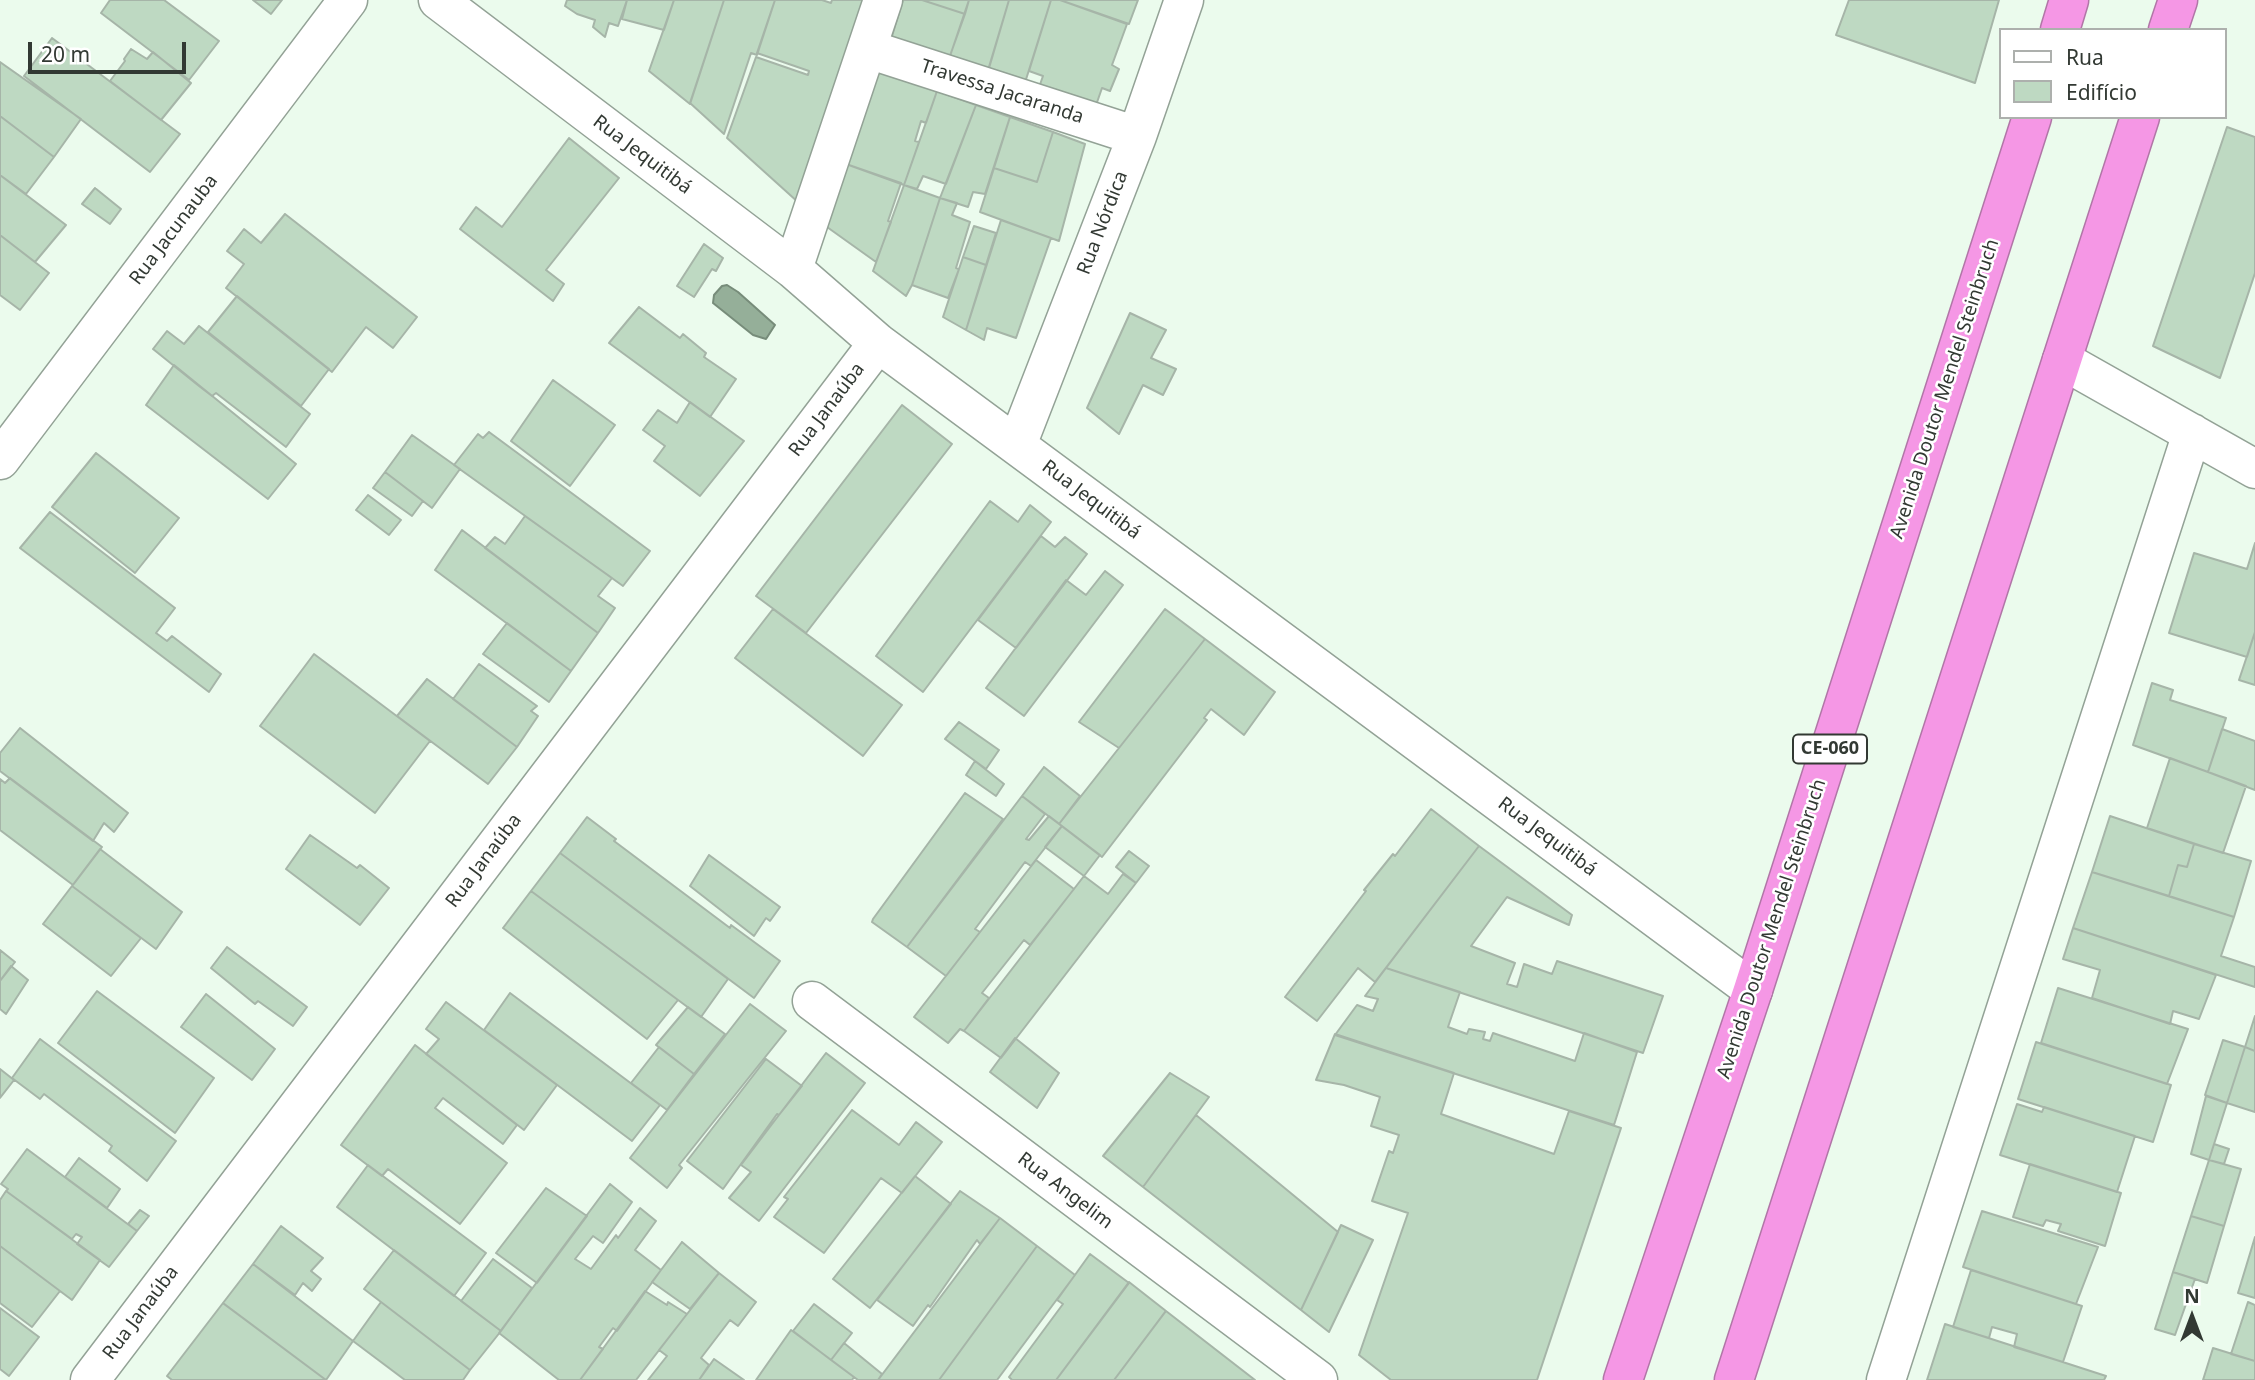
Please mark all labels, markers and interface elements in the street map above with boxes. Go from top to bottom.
scale bar [32,28,189,72]
legend [2000,28,2227,119]
text: 20 m [41,40,90,68]
text: Rua [2066,43,2104,71]
street label: Travessa Jacaranda [918,55,1086,129]
text: Edifício [2066,78,2137,106]
street label: Rua Jequitibá [588,111,696,199]
street label: Rua Nórdica [1073,168,1133,278]
street label: Rua Jacunauba [125,170,223,290]
street label: Avenida Doutor Mendel Steinbruch [1886,236,2004,542]
street label: Rua Janaúba [784,359,870,461]
street label: Rua Jequitibá [1037,456,1145,544]
road number: CE-060 [1793,734,1867,764]
street label: Avenida Doutor Mendel Steinbruch [1713,776,1831,1082]
street label: Rua Jequitibá [1493,793,1601,881]
street label: Rua Janaúba [441,810,527,912]
street label: Rua Angelim [1013,1148,1117,1234]
street label: Rua Janaúba [98,1262,184,1364]
north arrow [2157,1282,2227,1352]
text: N [2184,1283,2200,1309]

